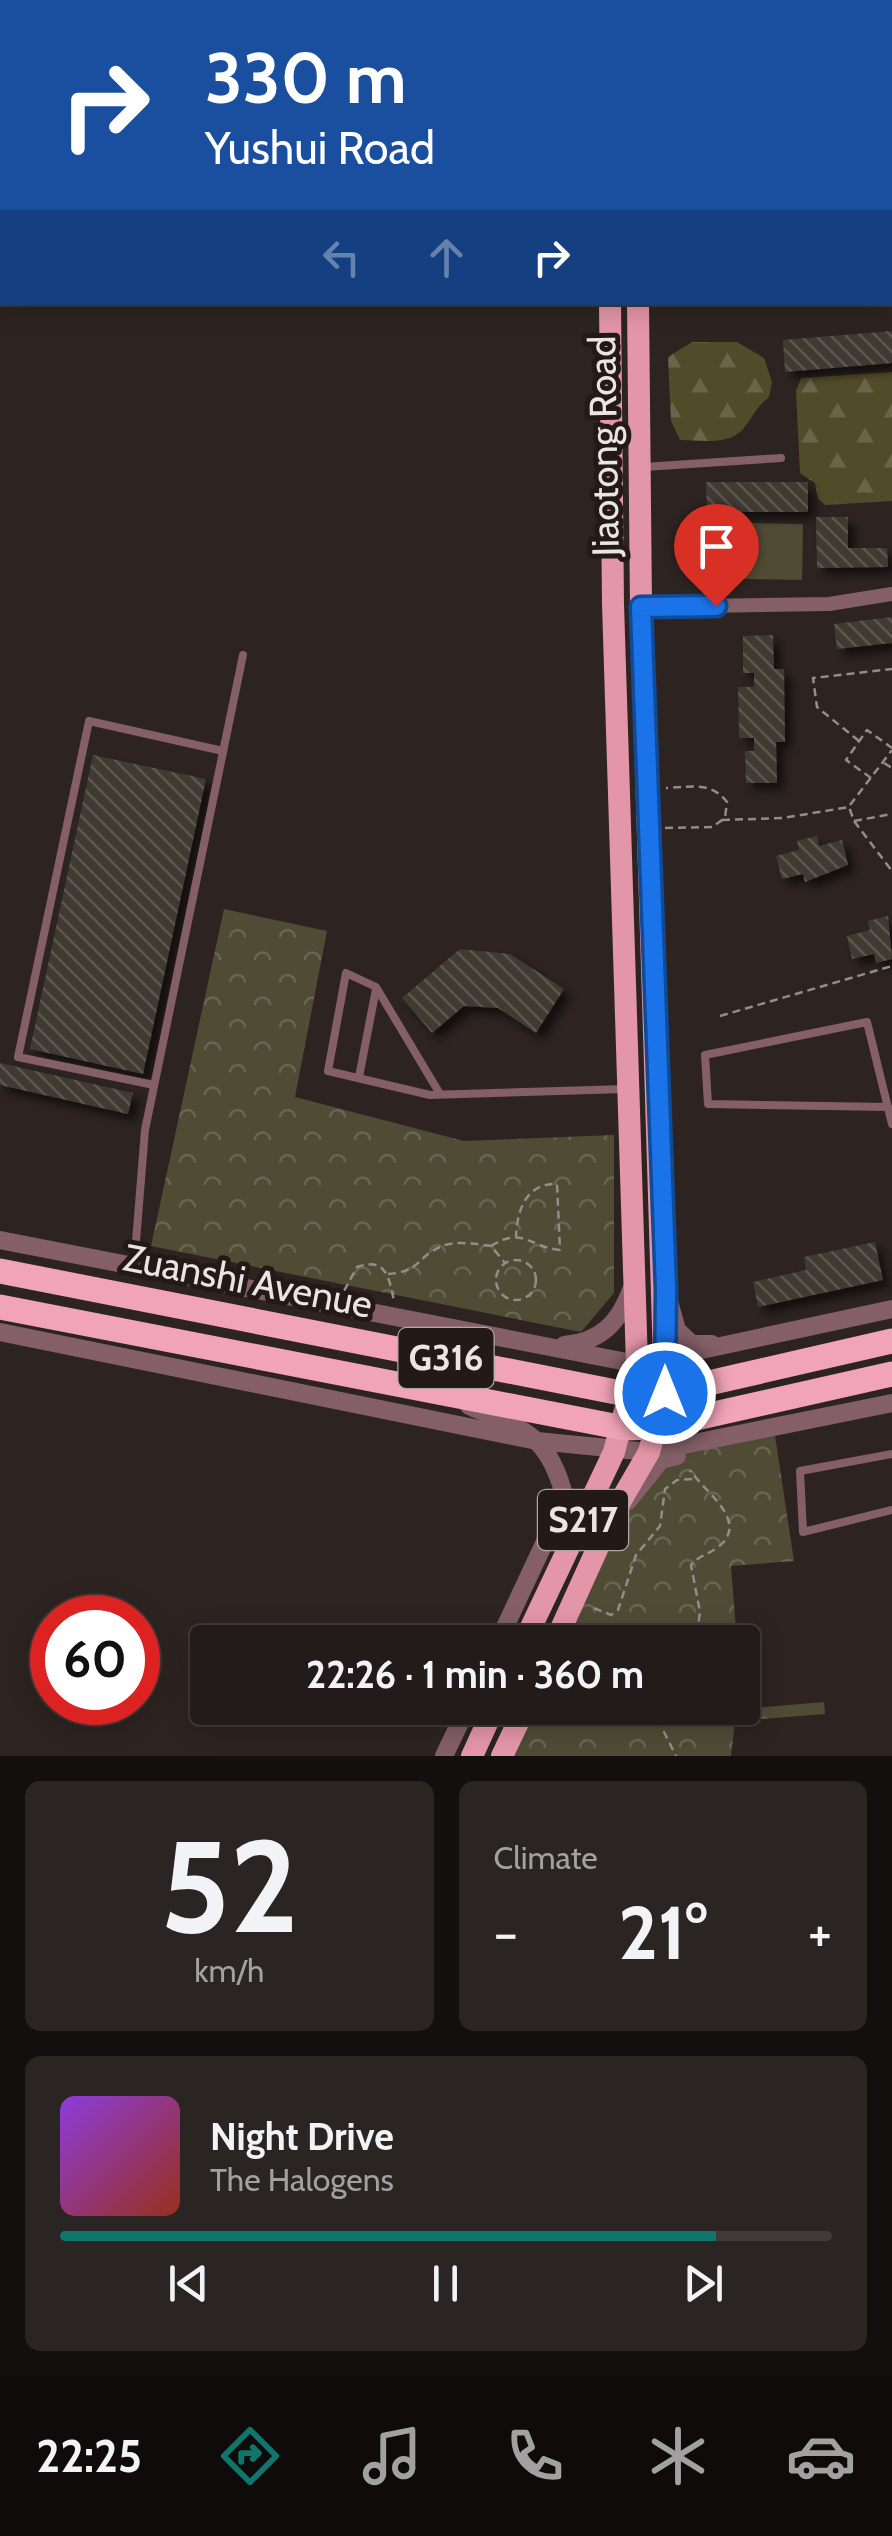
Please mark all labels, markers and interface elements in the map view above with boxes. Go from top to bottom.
text: 330 m [205,35,406,121]
icon: right [40,40,170,170]
text: Yushui Road [205,121,435,175]
icon: left [314,230,369,285]
icon: ahead [419,230,474,285]
icon: right [524,230,579,285]
street label: Jiaotong Road [578,335,629,558]
pin [674,504,759,607]
icon: arrive [689,519,744,574]
street label: Zuanshi Avenue [120,1233,377,1328]
road number: G316 [398,1328,494,1388]
position arrow [613,1341,717,1445]
road number: S217 [538,1490,628,1550]
speed limit sign: 60 [30,1595,160,1725]
text: 22:26 · 1 min · 360 m [306,1651,644,1698]
text: 52 [160,1807,299,1965]
text: Climate [494,1838,598,1877]
text: 21° [618,1887,707,1978]
text: − [494,1899,518,1966]
text: + [808,1899,832,1966]
text: km/h [194,1951,264,1990]
text: Night Drive [210,2113,394,2160]
text: The Halogens [210,2160,394,2199]
icon: previous [161,2256,216,2311]
icon: pause [418,2256,473,2311]
icon: next [676,2256,731,2311]
icon: directions [215,2421,285,2491]
icon: music [357,2421,427,2491]
icon: phone [500,2421,570,2491]
icon: climate [643,2421,713,2491]
icon: car [786,2421,856,2491]
text: 22:25 [36,2429,142,2483]

